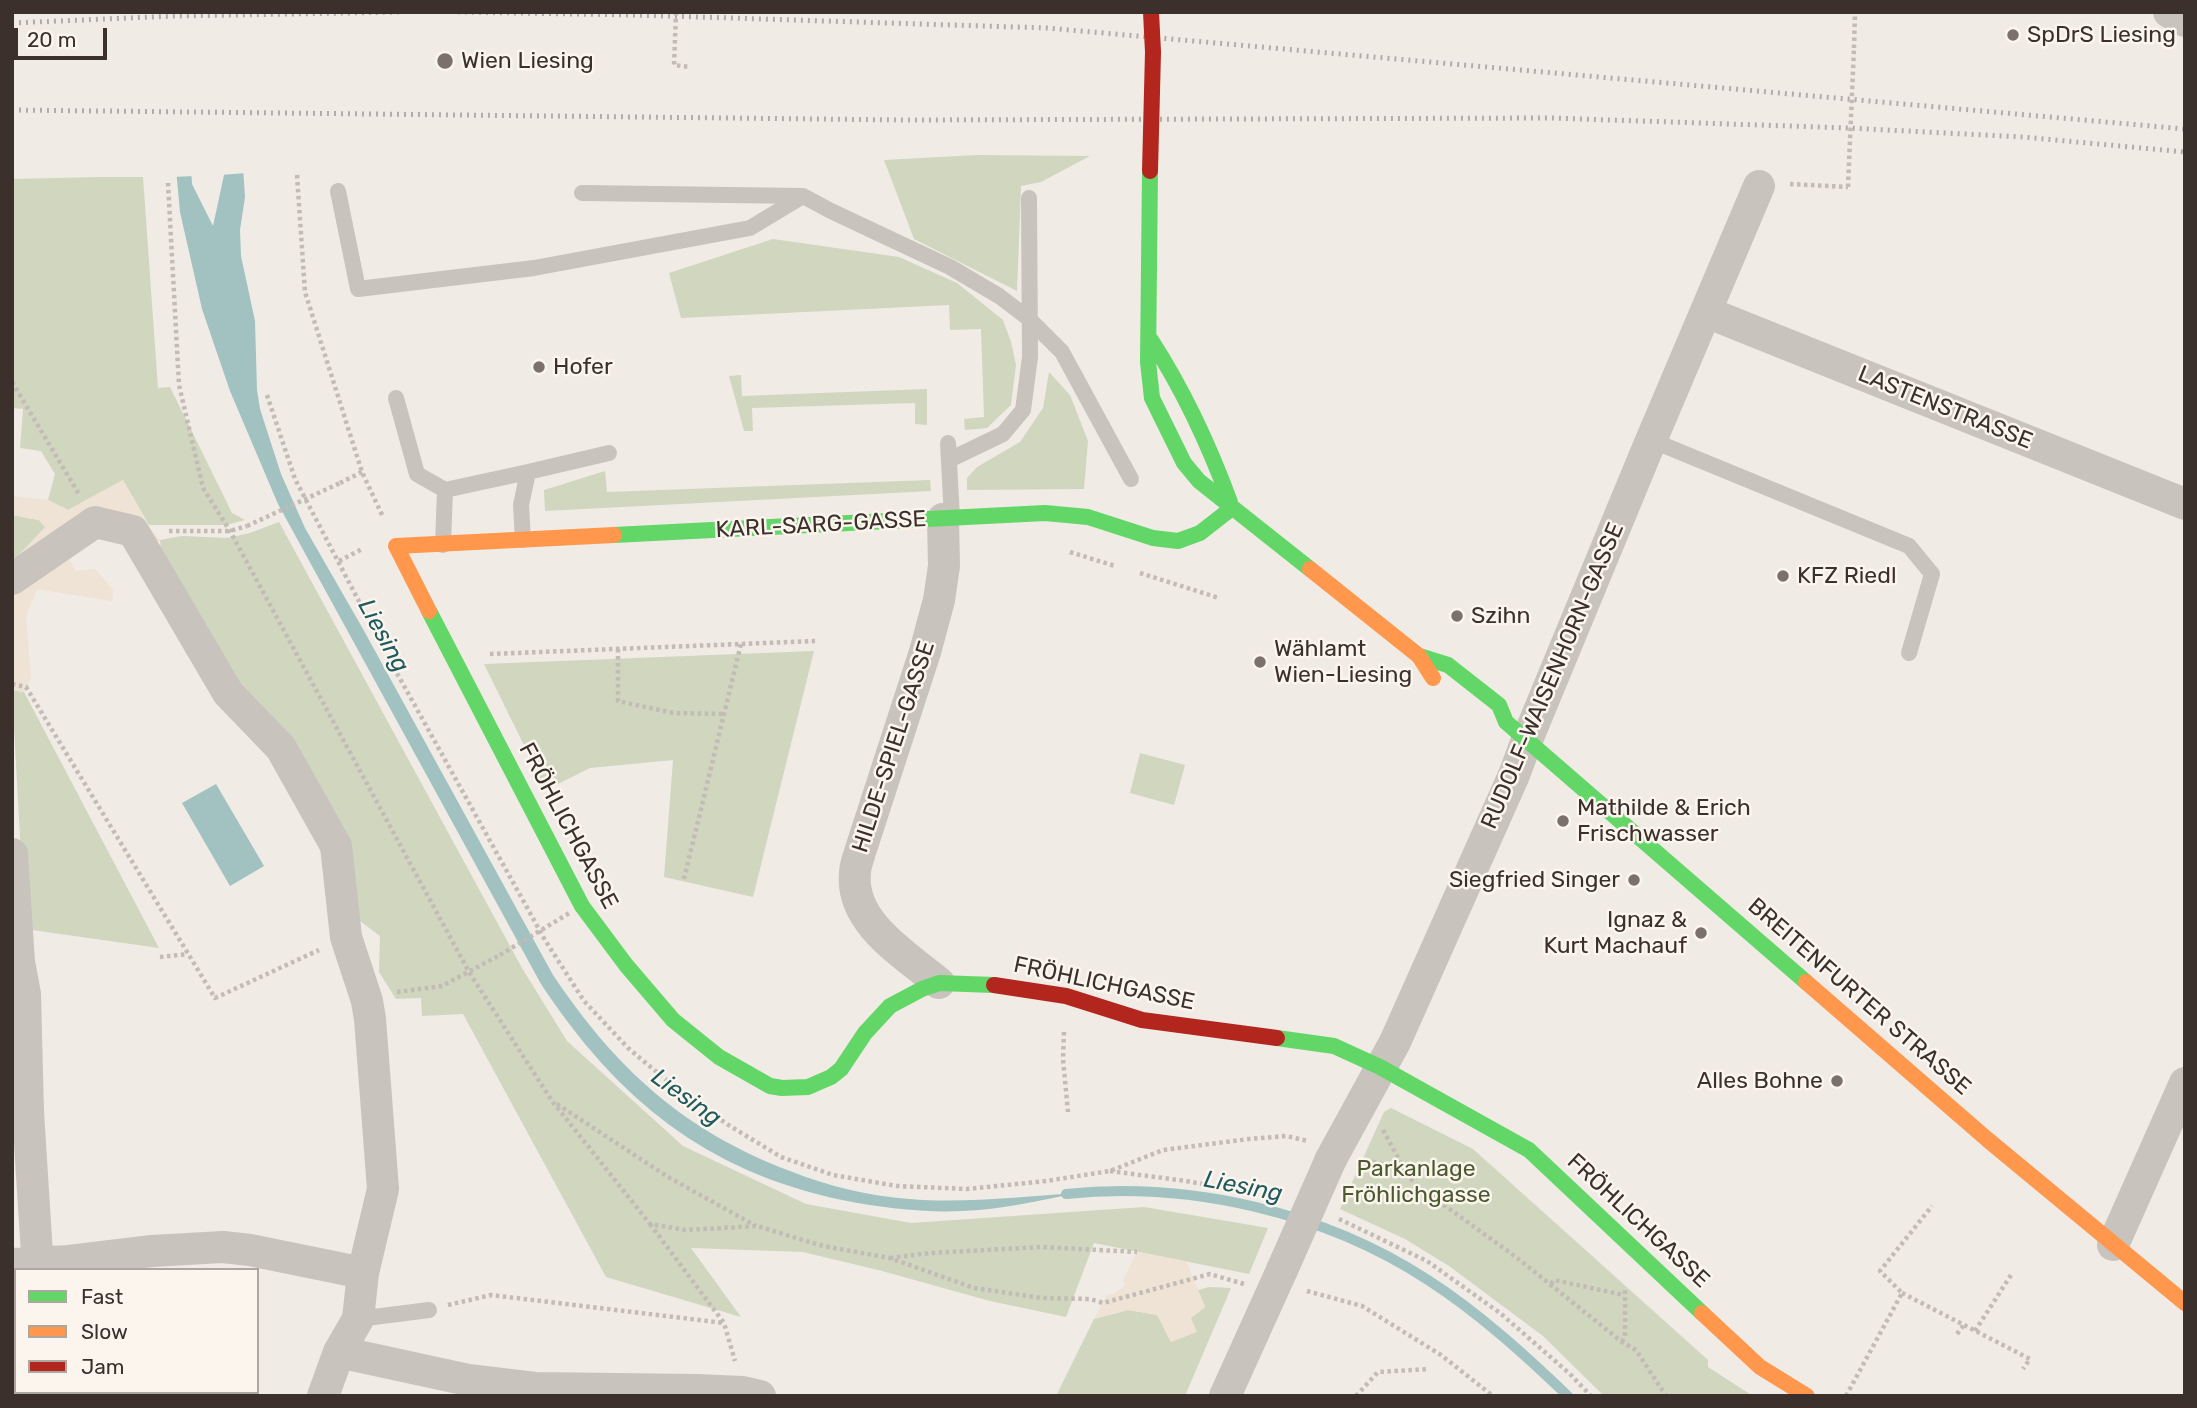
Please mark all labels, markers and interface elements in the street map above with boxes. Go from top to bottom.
scale bar [18,14,110,58]
place label: SpDrS Liesing [2027,21,2176,49]
text: 20 m [27,27,76,52]
marker: SpDrS Liesing [2005,27,2021,43]
place label: Wien Liesing [461,47,594,75]
marker: Wien Liesing [435,51,455,71]
place label: Hofer [553,353,613,381]
marker: Hofer [531,359,547,375]
street label: LASTENSTRASSE [1854,360,2036,456]
street label: KARL-SARG-GASSE [715,506,927,544]
street label: RUDOLF-WAISENHORN-GASSE [1476,519,1630,833]
place label: KFZ Riedl [1797,562,1896,590]
marker: KFZ Riedl [1775,568,1791,584]
water label: Liesing [351,594,415,678]
place label: Szihn [1471,602,1531,630]
marker: Szihn [1449,608,1465,624]
place label: Wählamt Wien-Liesing [1274,635,1412,689]
street label: HILDE-SPIEL-GASSE [847,638,941,856]
marker: Wählamt Wien-Liesing [1252,654,1268,670]
street label: FRÖHLICHGASSE [513,738,623,914]
place label: Mathilde & Erich Frischwasser [1577,794,1751,848]
marker: Mathilde & Erich Frischwasser [1555,813,1571,829]
place label: Siegfried Singer [1449,866,1620,894]
marker: Siegfried Singer [1626,872,1642,888]
street label: BREITENFURTER STRASSE [1742,893,1976,1101]
place label: Ignaz & Kurt Machauf [1543,906,1687,960]
marker: Ignaz & Kurt Machauf [1693,925,1709,941]
street label: FRÖHLICHGASSE [1011,951,1197,1017]
water label: Liesing [645,1063,727,1133]
place label: Alles Bohne [1697,1067,1823,1095]
marker: Alles Bohne [1829,1073,1845,1089]
street label: FRÖHLICHGASSE [1561,1148,1715,1294]
park label: Parkanlage Fröhlichgasse [1341,1155,1491,1209]
water label: Liesing [1201,1165,1285,1209]
legend [14,1268,259,1394]
text: Fast [81,1284,123,1309]
text: Slow [81,1319,128,1344]
text: Jam [81,1354,125,1379]

